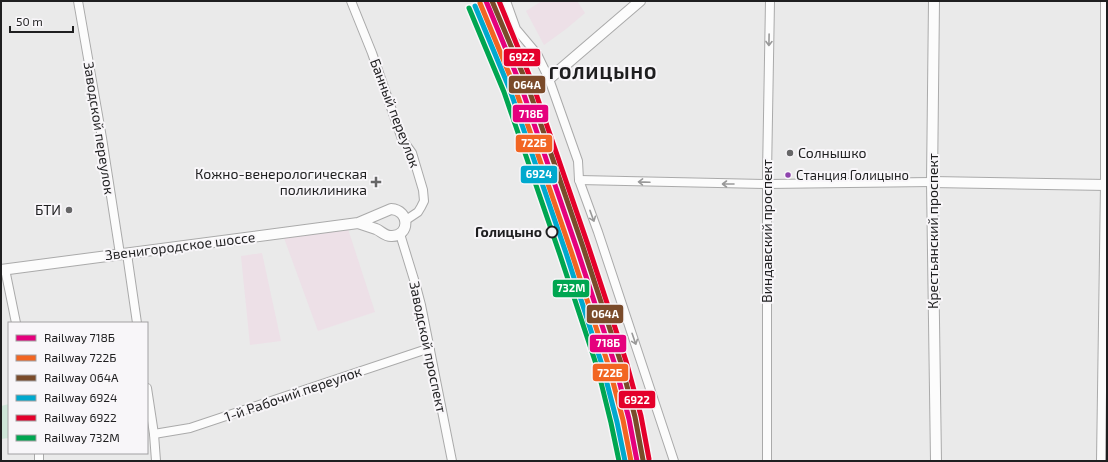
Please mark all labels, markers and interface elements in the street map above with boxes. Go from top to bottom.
scale bar [10,8,73,34]
text: 50 m [16,14,43,28]
one-way arrow [765,33,773,46]
line badge: 6922 [503,48,541,67]
text: 6922 [509,50,535,63]
street label: Банный переулок [367,56,424,170]
street label: Заводской переулок [81,60,118,196]
district label: ГОЛИЦЫНО [549,61,657,83]
line badge: 064А [508,75,546,94]
text: 064А [513,78,542,91]
line badge: 718Б [512,104,549,123]
text: 718Б [519,107,543,120]
line badge: 722Б [515,134,553,153]
text: 722Б [521,136,547,149]
place label: Солнышко [798,144,867,161]
marker: Солнышко [785,148,795,158]
street label: Крестьянский проспект [924,153,941,309]
street label: Виндавский проспект [758,159,775,303]
place label: Кожно-венерологическая поликлиника [195,165,367,198]
line badge: 6924 [520,165,558,184]
text: 6924 [526,167,552,180]
place label: Станция Голицыно [796,167,909,183]
marker: Станция Голицыно [783,170,793,180]
marker: Кожно-венерологическая поликлиника [370,176,382,188]
one-way arrow [638,178,651,185]
one-way arrow [722,180,735,188]
place label: БТИ [35,201,61,218]
marker: БТИ [64,205,74,215]
one-way arrow [589,210,596,223]
place label: Голицыно [475,223,542,240]
marker: Голицыно [545,225,559,239]
street label: Звенигородское шоссе [104,228,256,263]
line badge: 732М [552,279,590,298]
street label: Заводской проспект [406,280,451,414]
text: 732М [557,281,585,294]
line badge: 064А [586,304,624,324]
text: 064А [591,307,620,320]
legend [8,322,148,454]
text: Railway 718Б [44,330,115,344]
one-way arrow [631,333,638,346]
line badge: 718Б [589,334,627,353]
text: 718Б [596,336,620,349]
text: Railway 722Б [44,350,116,364]
street label: 1-й Рабочий переулок [222,362,364,425]
line badge: 722Б [592,363,629,382]
text: 722Б [597,366,623,379]
text: Railway 064А [44,370,119,384]
text: Railway 6924 [44,390,117,404]
line badge: 6922 [618,390,656,409]
text: 6922 [624,393,650,406]
text: Railway 6922 [44,410,117,424]
text: Railway 732М [44,430,120,444]

